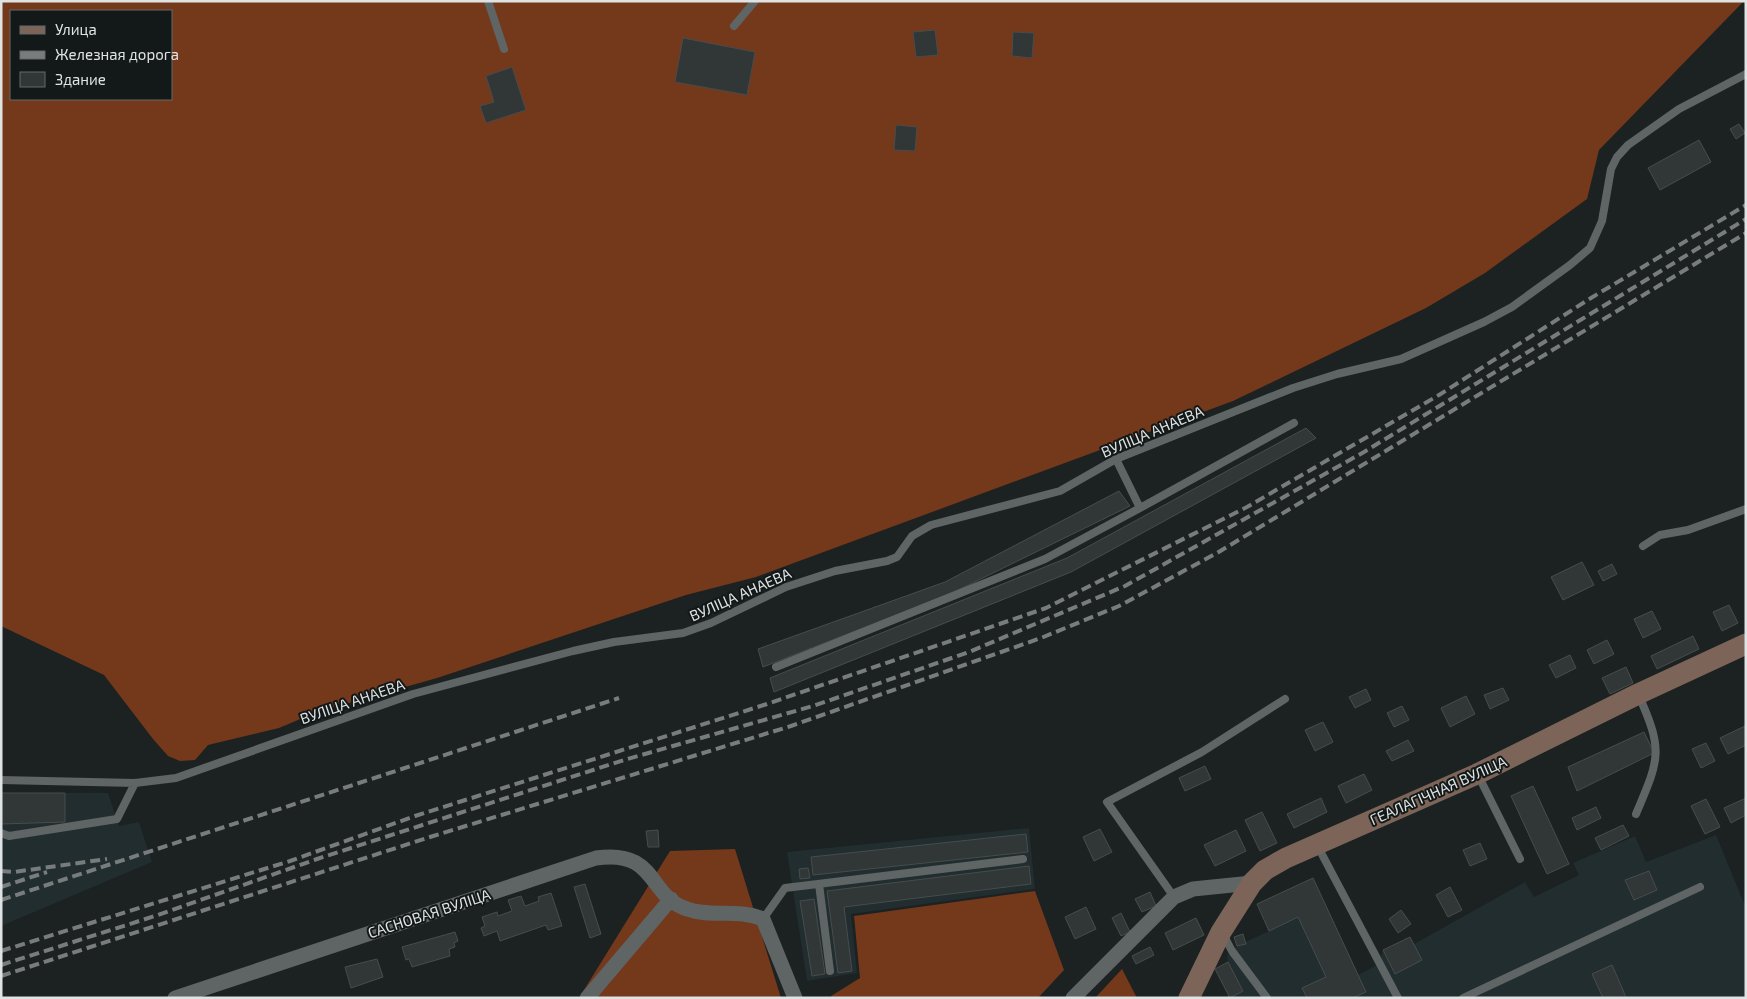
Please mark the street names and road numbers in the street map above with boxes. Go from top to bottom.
street label: ВУЛІЦА АНАЕВА [1098,401,1207,461]
street label: ВУЛІЦА АНАЕВА [686,563,794,624]
street label: ВУЛІЦА АНАЕВА [297,674,407,727]
street label: ГЕАЛАГІЧНАЯ ВУЛІЦА [1367,751,1510,828]
street label: САСНОВАЯ ВУЛІЦА [365,884,493,941]

